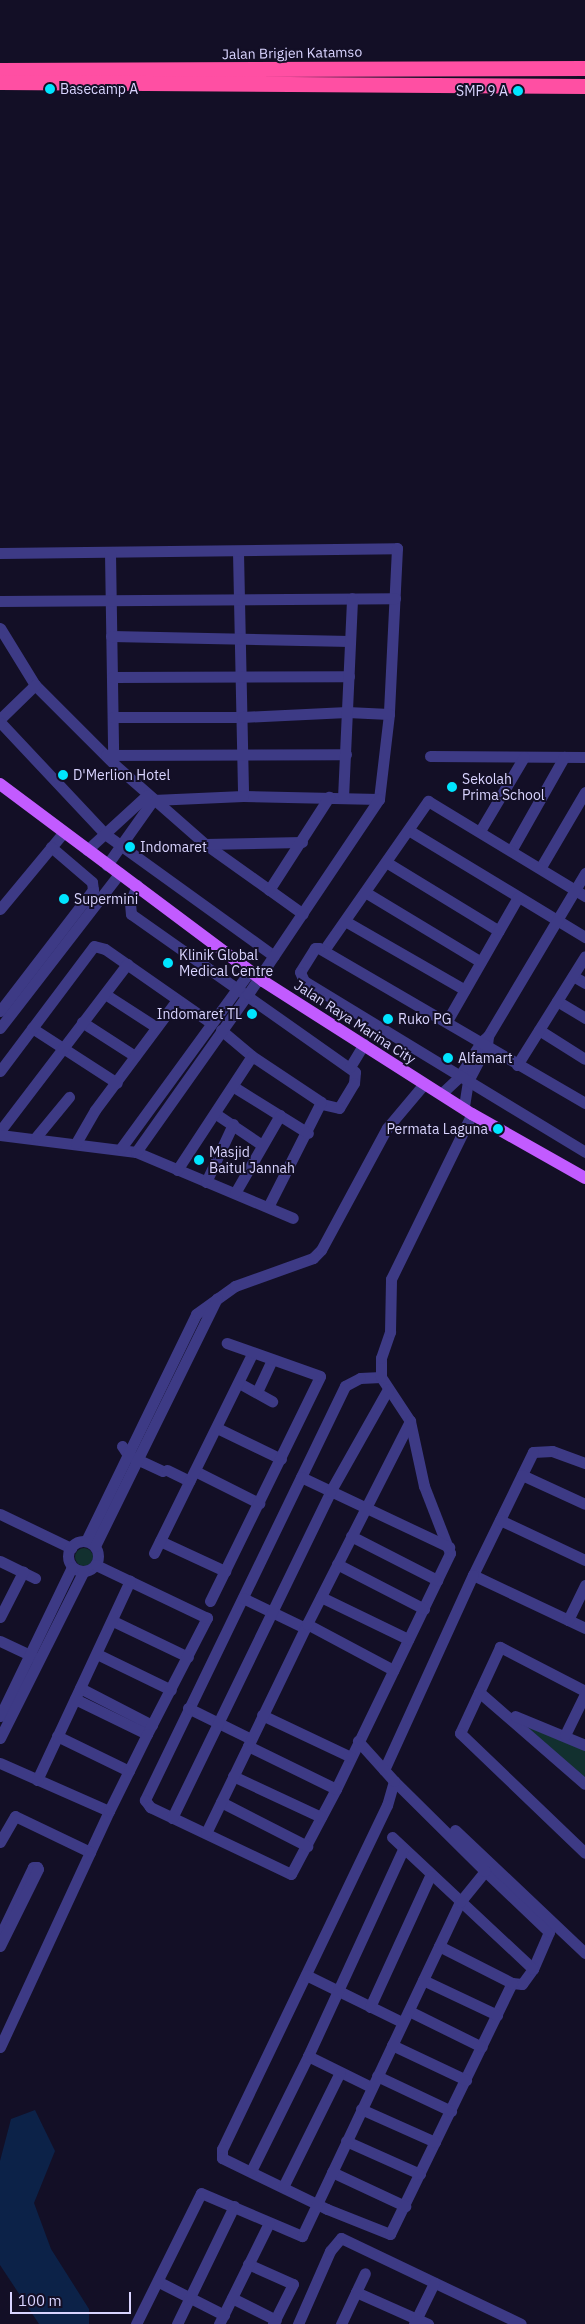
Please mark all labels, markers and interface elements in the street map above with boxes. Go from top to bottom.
street label: Jalan Brigjen Katamso [222,43,362,63]
place label: Basecamp A [60,81,138,97]
marker: Basecamp A [44,83,56,95]
place label: SMP 9 A [456,83,508,99]
marker: SMP 9 A [512,85,524,97]
place label: D'Merlion Hotel [73,767,170,783]
marker: D'Merlion Hotel [57,769,69,781]
place label: Sekolah Prima School [462,771,545,804]
marker: Sekolah Prima School [446,781,458,793]
place label: Indomaret [140,839,207,855]
marker: Indomaret [124,841,136,853]
place label: Supermini [74,891,138,907]
marker: Supermini [58,893,70,905]
place label: Klinik Global Medical Centre [179,947,273,980]
marker: Klinik Global Medical Centre [161,956,175,970]
street label: Jalan Raya Marina City [291,976,419,1068]
place label: Indomaret TL [157,1006,242,1022]
marker: Indomaret TL [246,1008,258,1020]
place label: Ruko PG [398,1011,451,1027]
marker: Ruko PG [382,1013,394,1025]
place label: Alfamart [458,1050,513,1066]
marker: Alfamart [442,1052,454,1064]
place label: Permata Laguna [386,1121,488,1137]
marker: Permata Laguna [492,1123,504,1135]
place label: Masjid Baitul Jannah [209,1144,295,1176]
marker: Masjid Baitul Jannah [193,1154,205,1166]
scale bar [12,2282,134,2314]
text: 100 m [18,2291,62,2310]

